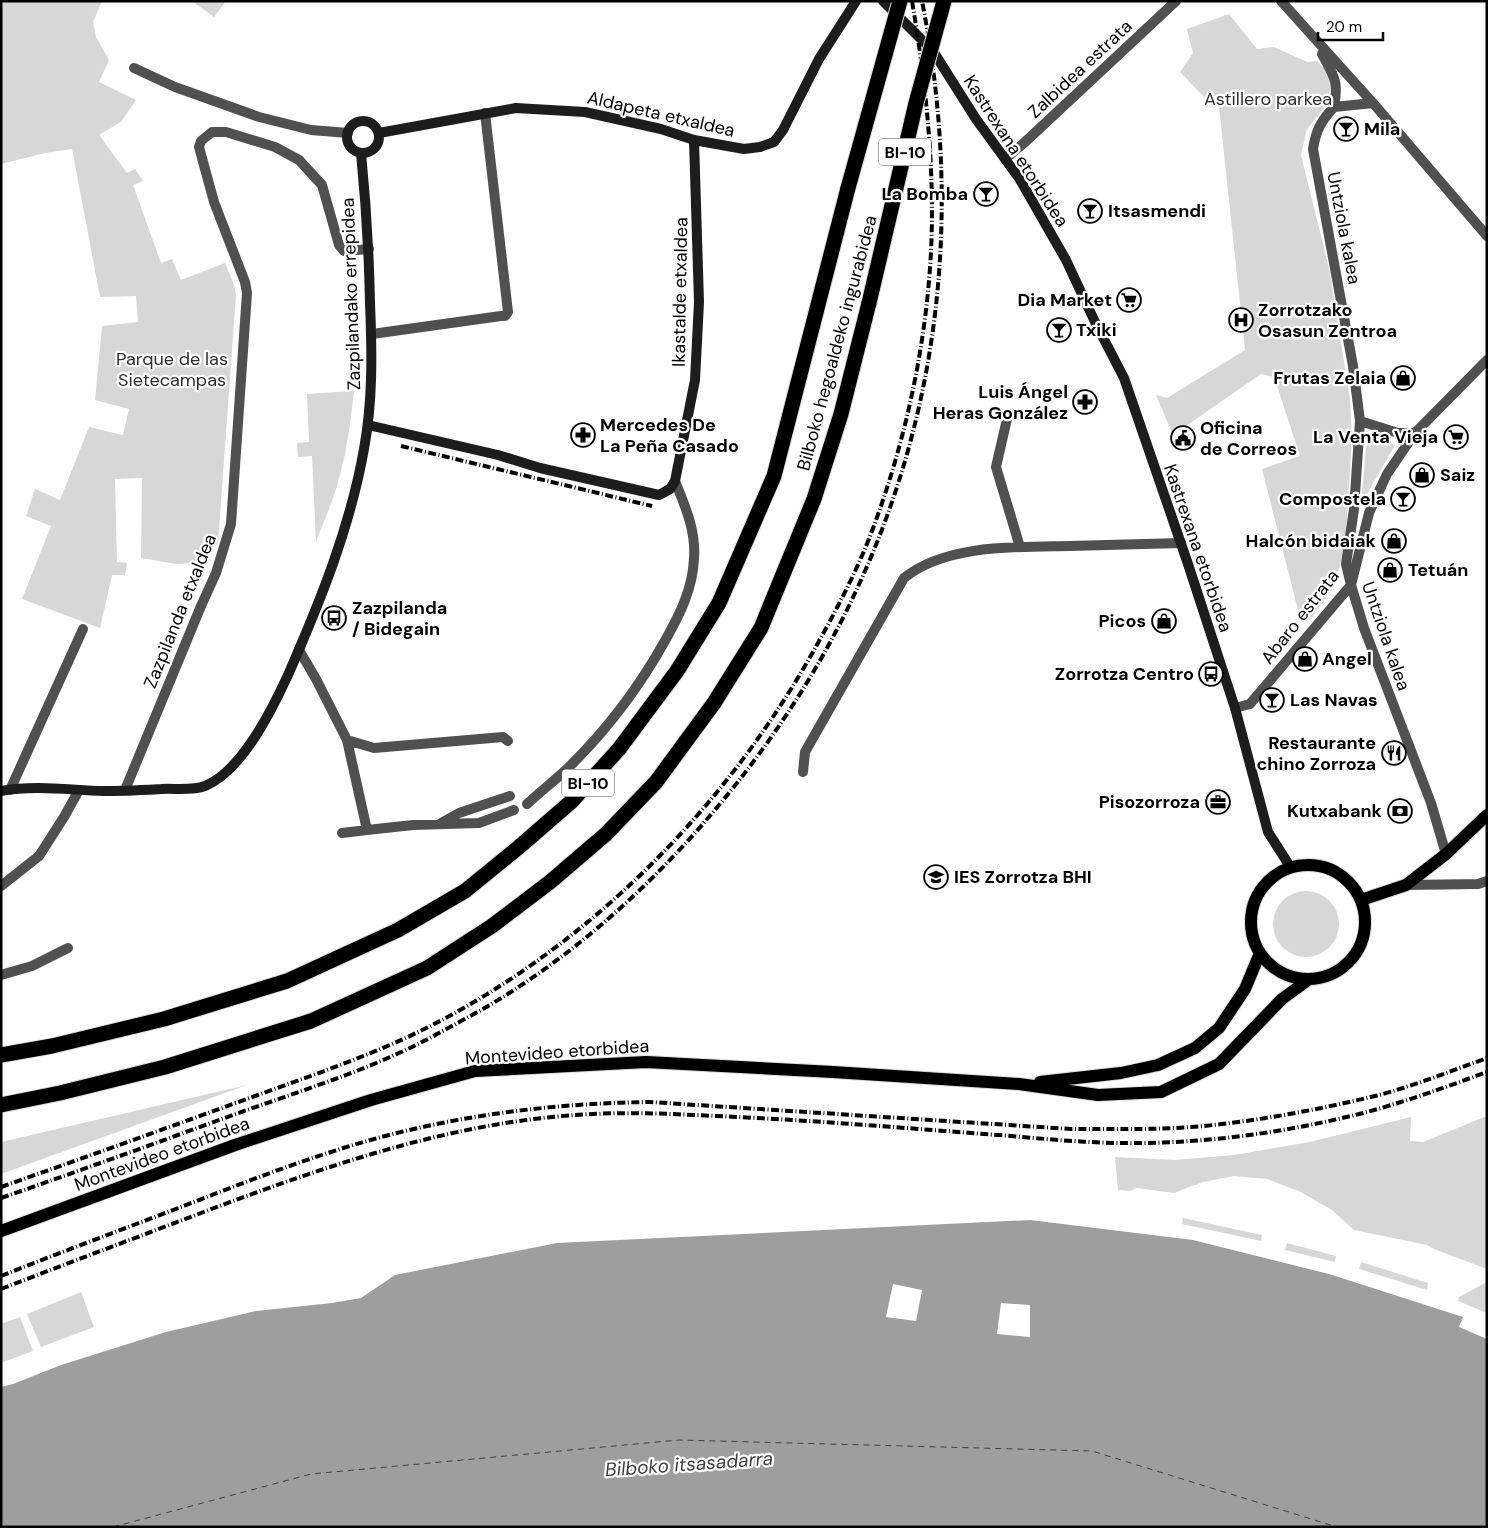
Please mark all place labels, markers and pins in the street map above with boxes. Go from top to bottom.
bar icon: Mila [1333,116,1359,142]
place label: Mila [1364,117,1400,141]
bar icon: La Bomba [973,181,999,207]
place label: La Bomba [881,182,968,206]
bar icon: Itsasmendi [1077,198,1103,224]
place label: Itsasmendi [1108,199,1206,223]
supermarket icon: Dia Market [1116,287,1142,313]
place label: Dia Market [1018,288,1112,312]
place label: Zorrotzako Osasun Zentroa [1258,298,1397,343]
hospital icon: Zorrotzako Osasun Zentroa [1228,307,1254,333]
bar icon: Txiki [1046,317,1072,343]
place label: Txiki [1076,318,1117,342]
shop icon: Frutas Zelaia [1390,365,1416,391]
place label: Frutas Zelaia [1273,366,1386,390]
place label: Luis Ángel Heras González [933,380,1068,425]
pharmacy icon: Luis Ángel Heras González [1072,389,1098,415]
place label: Mercedes De La Peña Casado [600,413,739,458]
place label: Oficina de Correos [1200,416,1297,461]
pharmacy icon: Mercedes De La Peña Casado [570,422,596,448]
supermarket icon: La Venta Vieja [1443,424,1469,450]
public building icon: Oficina de Correos [1170,425,1196,451]
place label: La Venta Vieja [1313,425,1438,449]
shop icon: Saiz [1409,462,1435,488]
place label: Saiz [1440,463,1475,487]
bar icon: Compostela [1390,486,1416,512]
place label: Compostela [1279,487,1386,511]
shop icon: Halcón bidaiak [1381,528,1407,554]
place label: Halcón bidaiak [1246,529,1377,553]
shop icon: Tetuán [1377,557,1403,583]
place label: Tetuán [1408,558,1468,582]
place label: Zazpilanda / Bidegain [352,596,447,641]
bus stop icon: Zazpilanda / Bidegain [321,605,347,631]
shop icon: Picos [1151,608,1177,634]
place label: Picos [1099,609,1146,633]
shop icon: Angel [1292,646,1318,672]
place label: Angel [1322,647,1372,671]
bus stop icon: Zorrotza Centro [1198,661,1224,687]
place label: Zorrotza Centro [1055,662,1194,686]
bar icon: Las Navas [1259,687,1285,713]
place label: Las Navas [1290,688,1378,712]
place label: Restaurante chino Zorroza [1256,731,1376,776]
restaurant icon: Restaurante chino Zorroza [1381,740,1407,766]
office icon: Pisozorroza [1205,789,1231,815]
place label: Pisozorroza [1099,790,1200,814]
bank icon: Kutxabank [1387,798,1413,824]
place label: Kutxabank [1287,799,1383,823]
school or university icon: IES Zorrotza BHI [923,864,949,890]
place label: IES Zorrotza BHI [954,865,1092,889]

